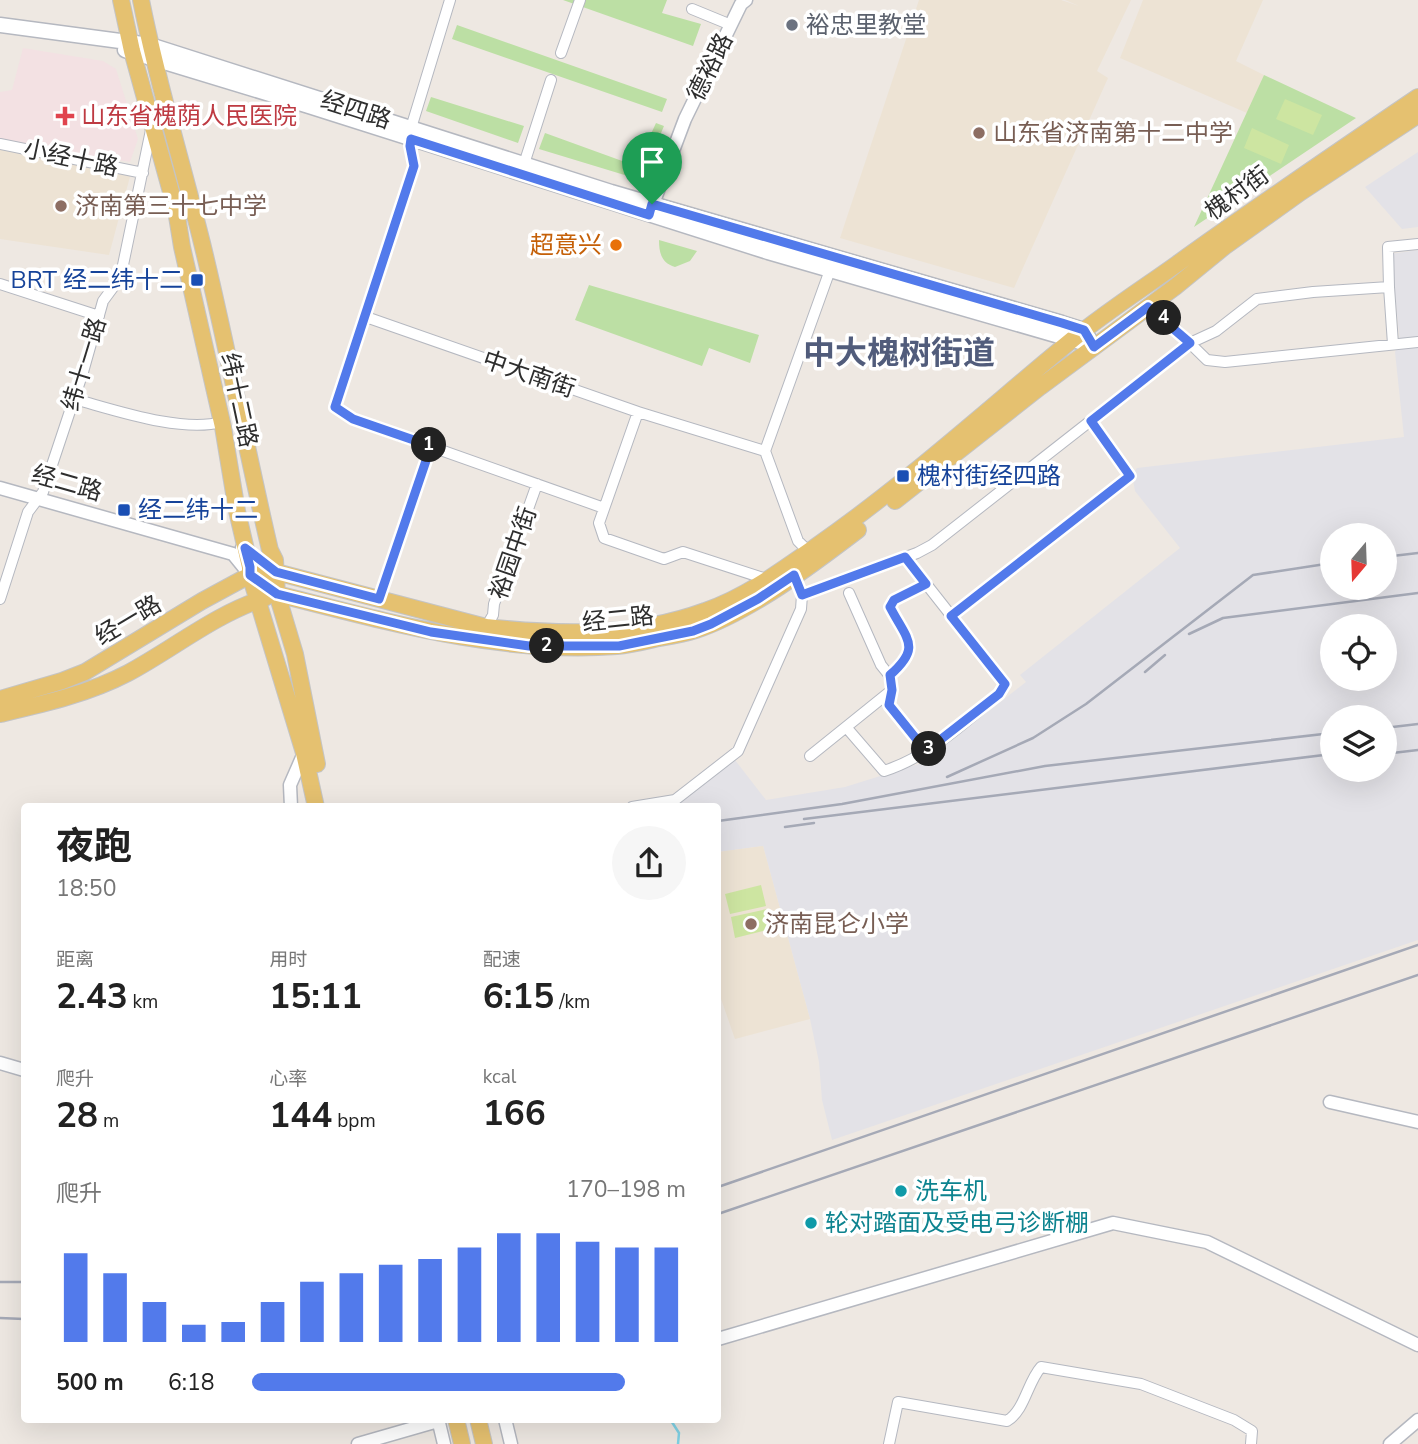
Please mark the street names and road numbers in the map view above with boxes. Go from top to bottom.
street label: 德裕路 [680,28,740,106]
street label: 经四路 [317,84,395,136]
street label: 小经十路 [21,132,121,184]
street label: 槐村街 [1198,159,1276,227]
street label: 纬十一路 [55,313,113,415]
street label: 中大南街 [478,343,580,405]
street label: 纬十二路 [213,350,265,450]
street label: 经二路 [28,458,106,508]
street label: 裕园中街 [482,502,544,604]
street label: 经一路 [89,588,167,652]
street label: 经二路 [581,599,655,639]

